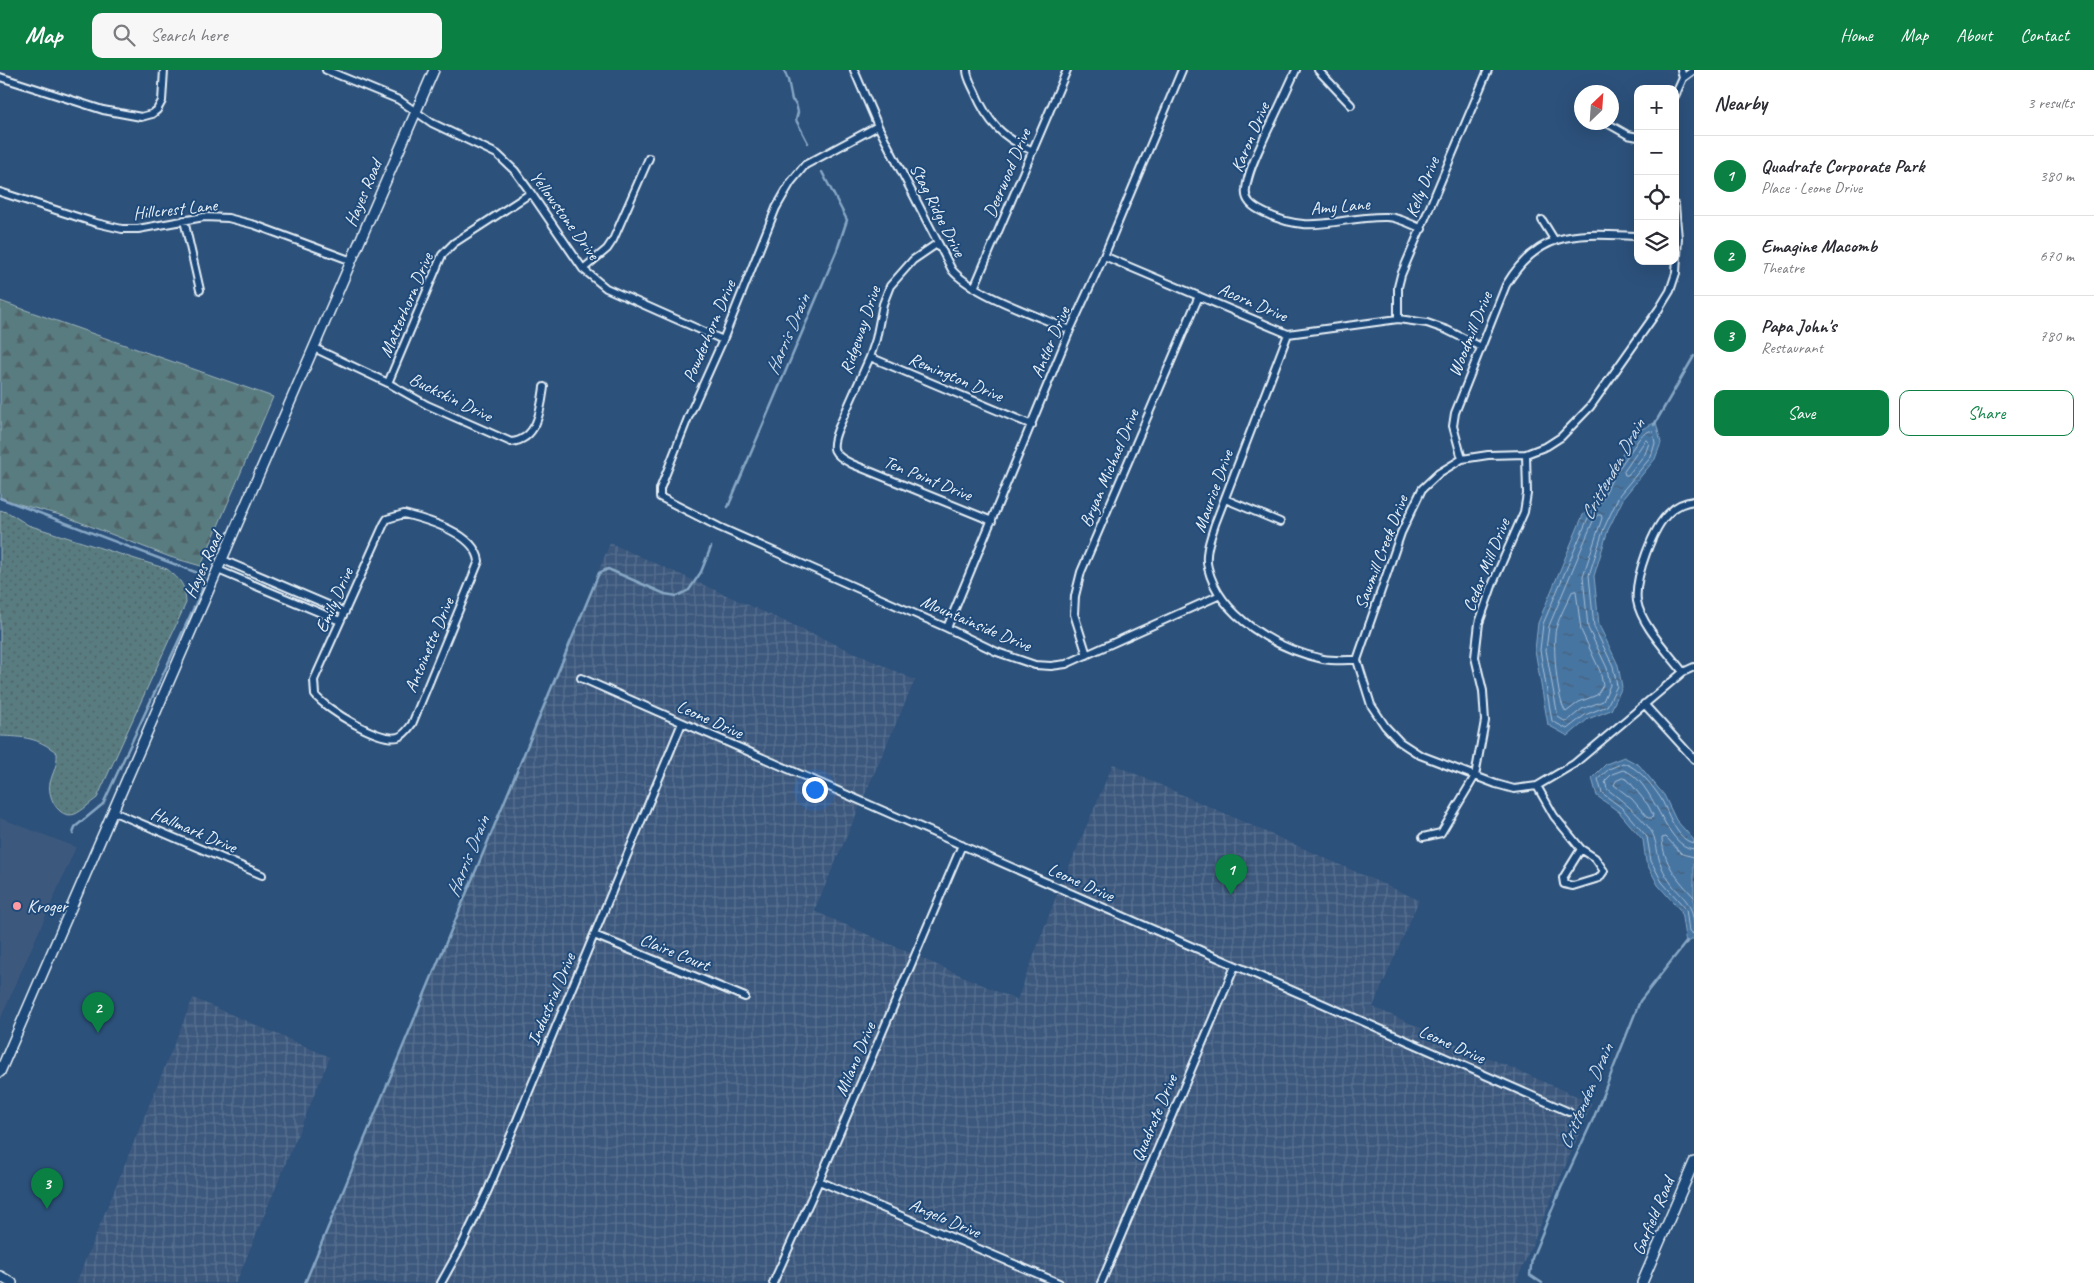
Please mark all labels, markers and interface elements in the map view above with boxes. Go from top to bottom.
search box [92,13,442,58]
text: Map [25,20,62,50]
icon: search [110,21,138,49]
text: Search here [150,23,228,47]
text: Home [1840,24,1873,46]
text: Map [1901,24,1928,46]
text: About [1956,24,1992,46]
text: Contact [2020,24,2069,46]
north arrow [1574,85,1619,130]
map controls [1634,85,1679,265]
button: + [1634,85,1679,130]
text: Nearby [1714,90,1767,116]
text: 3 results [2027,93,2074,113]
street label: Karon Drive [1226,98,1275,175]
street label: Deerwood Drive [978,124,1036,221]
button: − [1634,130,1679,175]
street label: Kelly Drive [1400,153,1444,220]
street label: Hayes Road [339,154,388,230]
text: Quadrate Corporate Park [1761,154,1924,178]
street label: Stag Ridge Drive [905,160,971,261]
street label: Yellowstone Drive [525,166,605,265]
text: 1 [1726,166,1734,186]
text: 380 m [2040,166,2074,186]
button: locate [1634,175,1679,220]
text: Place · Leone Drive [1761,178,1862,198]
street label: Amy Lane [1310,192,1372,220]
street label: Hillcrest Lane [132,194,219,224]
button: layers [1634,220,1679,265]
text: Emagine Macomb [1761,234,1877,258]
text: 2 [1726,246,1734,266]
text: 670 m [2040,246,2074,266]
street label: Matterhorn Drive [374,249,438,360]
text: Theatre [1761,258,1804,278]
street label: Powderhorn Drive [678,276,741,385]
street label: Acorn Drive [1215,278,1292,327]
street label: Ridgeway Drive [835,282,886,377]
street label: Woodmill Drive [1443,287,1497,380]
water label: Harris Drain [760,289,816,378]
street label: Antler Drive [1025,302,1075,381]
text: Papa John's [1761,314,1836,338]
text: 3 [1726,326,1734,346]
text: 780 m [2040,326,2074,346]
text: Restaurant [1761,338,1823,358]
street label: Remington Drive [906,347,1008,407]
street label: Buckskin Drive [406,367,497,427]
button: Save [1714,390,1889,436]
button: Share [1899,390,2074,436]
street label: Bryan Michael Drive [1074,405,1144,530]
water label: Crittenden Drain [1575,413,1651,524]
street label: Maurice Drive [1188,446,1238,535]
street label: Ten Point Drive [881,450,976,506]
street label: Sawmill Creek Drive [1349,491,1413,612]
street label: Cedar Mill Drive [1457,514,1515,615]
street label: Hayes Road [179,526,229,602]
street label: Emily Drive [310,563,358,636]
street label: Mountainside Drive [917,590,1036,657]
street label: Antoinette Drive [399,593,459,696]
street label: Leone Drive [673,695,748,744]
your location [802,777,828,803]
street label: Hallmark Drive [148,802,241,858]
water label: Harris Drain [441,811,496,900]
pin: 1 [1215,854,1247,895]
street label: Leone Drive [1044,858,1119,907]
place label: Kroger [27,895,69,917]
marker: Kroger [11,900,23,912]
street label: Claire Court [637,928,715,977]
street label: Industrial Drive [522,949,581,1048]
pin: 2 [82,992,114,1033]
street label: Milano Drive [830,1018,881,1099]
street label: Leone Drive [1415,1020,1490,1069]
water label: Crittenden Drain [1553,1039,1619,1153]
street label: Quadrate Drive [1126,1070,1183,1165]
pin: 3 [31,1168,63,1209]
street label: Garfield Road [1627,1171,1680,1258]
street label: Angelo Drive [906,1193,985,1243]

